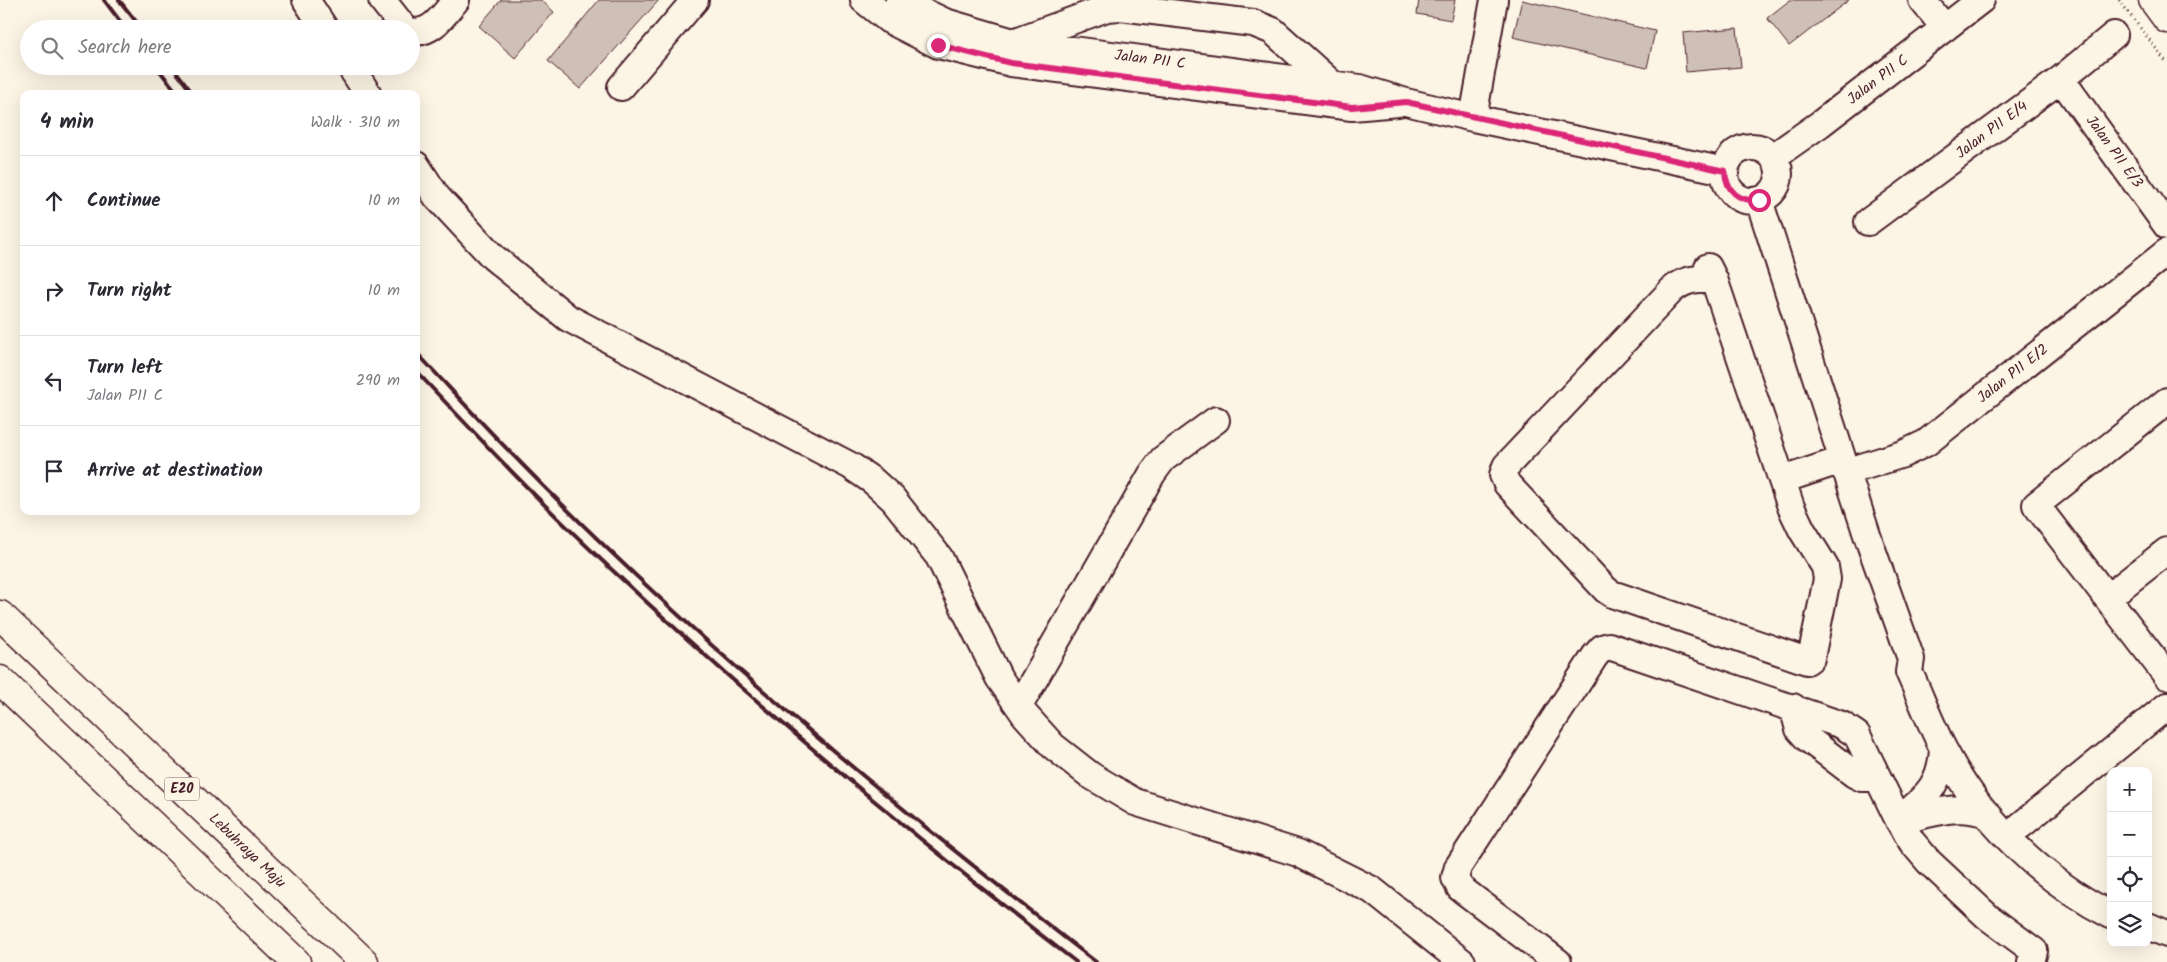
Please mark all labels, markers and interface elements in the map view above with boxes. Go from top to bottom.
search box [20,20,420,75]
text: Search here [78,33,172,63]
icon: search [38,34,66,62]
route end [927,34,950,57]
street label: Jalan P11 C [1113,44,1187,76]
street label: Jalan P11 C [1842,49,1914,111]
street label: Jalan P11 E/4 [1951,95,2033,165]
text: 4 min [40,106,94,139]
text: Walk · 310 m [311,110,400,135]
street label: Jalan P11 E/3 [2079,111,2149,194]
text: Continue [87,186,160,216]
icon: ahead [40,187,68,215]
text: 10 m [368,188,400,213]
route start [1748,189,1771,212]
text: Turn right [87,276,172,306]
icon: right [40,277,68,305]
text: 10 m [368,278,400,303]
street label: Jalan P11 E/2 [1972,338,2054,410]
text: Turn left [87,353,162,383]
icon: left [40,367,68,395]
text: 290 m [356,368,400,393]
text: Jalan P11 C [87,383,163,408]
text: Arrive at destination [87,456,263,486]
icon: arrive [40,457,68,485]
map controls [2107,767,2152,947]
button: + [2107,767,2152,812]
road number: E20 [164,778,200,801]
street label: Lebuhraya Maju [203,808,291,894]
button: − [2107,812,2152,857]
button: locate [2107,857,2152,902]
button: layers [2107,902,2152,947]

